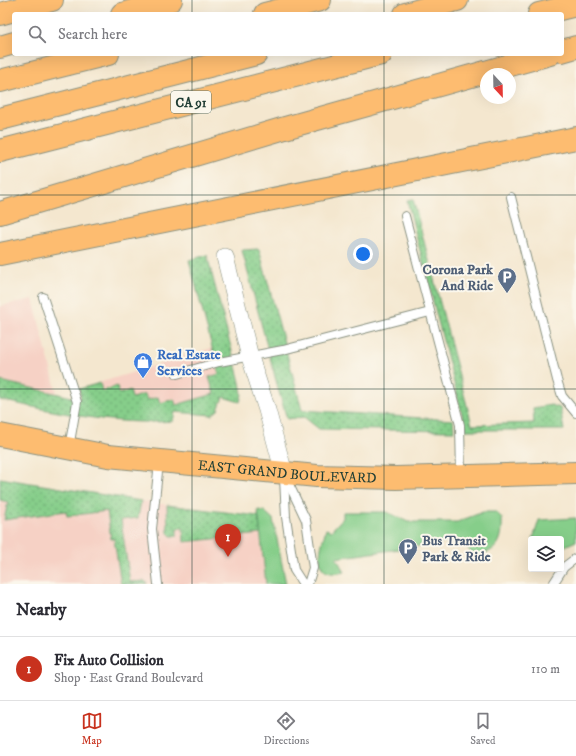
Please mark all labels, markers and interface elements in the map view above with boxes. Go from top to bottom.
search box [12,12,564,56]
icon: search [26,23,48,45]
text: Search here [58,25,127,44]
north arrow [480,68,516,104]
road number: CA 91 [171,91,211,113]
your location [353,244,373,264]
place label: Corona Park And Ride [422,261,494,295]
parking icon: Corona Park And Ride [496,266,518,294]
place label: Real Estate Services [157,346,221,380]
shop icon: Real Estate Services [132,351,154,379]
street label: EAST GRAND BOULEVARD [197,457,377,488]
pin: 1 [215,524,241,557]
place label: Bus Transit Park & Ride [422,532,491,566]
map controls [528,536,564,572]
button: layers [528,536,564,572]
parking icon: Bus Transit Park & Ride [397,537,419,565]
text: Nearby [16,599,66,621]
text: Fix Auto Collision [54,651,164,670]
text: 1 [27,661,31,677]
text: 110 m [531,661,560,677]
text: Shop · East Grand Boulevard [54,670,203,686]
tab: Map [81,710,103,748]
tab: Directions [264,710,309,748]
tab: Saved [470,710,495,748]

